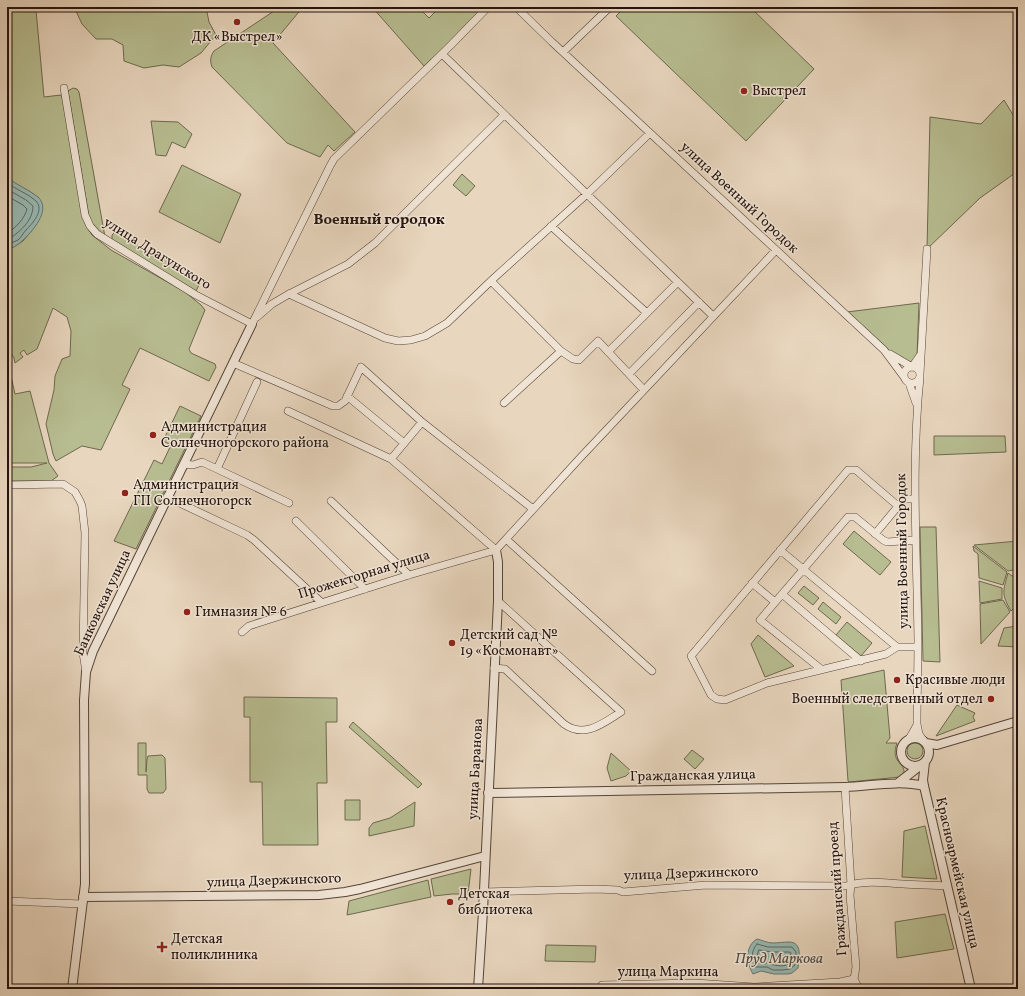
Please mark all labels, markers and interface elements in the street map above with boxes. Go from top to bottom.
marker: ДК «Выстрел» [232,17,242,27]
place label: ДК «Выстрел» [192,28,282,47]
place label: Выстрел [752,82,807,101]
marker: Выстрел [739,86,749,96]
street label: улица Военный Городок [676,138,803,258]
district label: Военный городок [313,210,445,231]
street label: улица Драгунского [100,213,214,295]
place label: Администрация Солнечногорского района [161,418,329,453]
marker: Администрация Солнечногорского района [148,430,158,440]
street label: улица Военный Городок [892,473,914,629]
place label: Администрация ГП Солнечногорск [133,476,252,511]
marker: Администрация ГП Солнечногорск [120,488,130,498]
street label: Прожекторная улица [296,546,432,604]
street label: Банковская улица [70,547,136,659]
place label: Гимназия № 6 [195,603,287,622]
marker: Гимназия № 6 [182,607,192,617]
place label: Детский сад № 19 «Космонавт» [460,626,558,661]
marker: Детский сад № 19 «Космонавт» [447,638,457,648]
place label: Красивые люди [905,671,1006,690]
marker: Красивые люди [892,675,902,685]
place label: Военный следственный отдел [792,690,983,709]
marker: Военный следственный отдел [986,694,996,704]
street label: улица Баранова [464,718,488,820]
street label: Гражданская улица [630,765,756,787]
street label: Красноармейская улица [930,795,984,951]
street label: Гражданский проезд [824,821,852,957]
street label: улица Дзержинского [623,862,759,886]
street label: улица Дзержинского [206,869,342,893]
place label: Детская библиотека [458,885,533,920]
marker: Детская библиотека [445,897,455,907]
place label: Детская поликлиника [171,930,258,965]
marker: Детская поликлиника [156,941,168,953]
water label: Пруд Маркова [735,949,823,970]
street label: улица Маркина [618,963,718,982]

